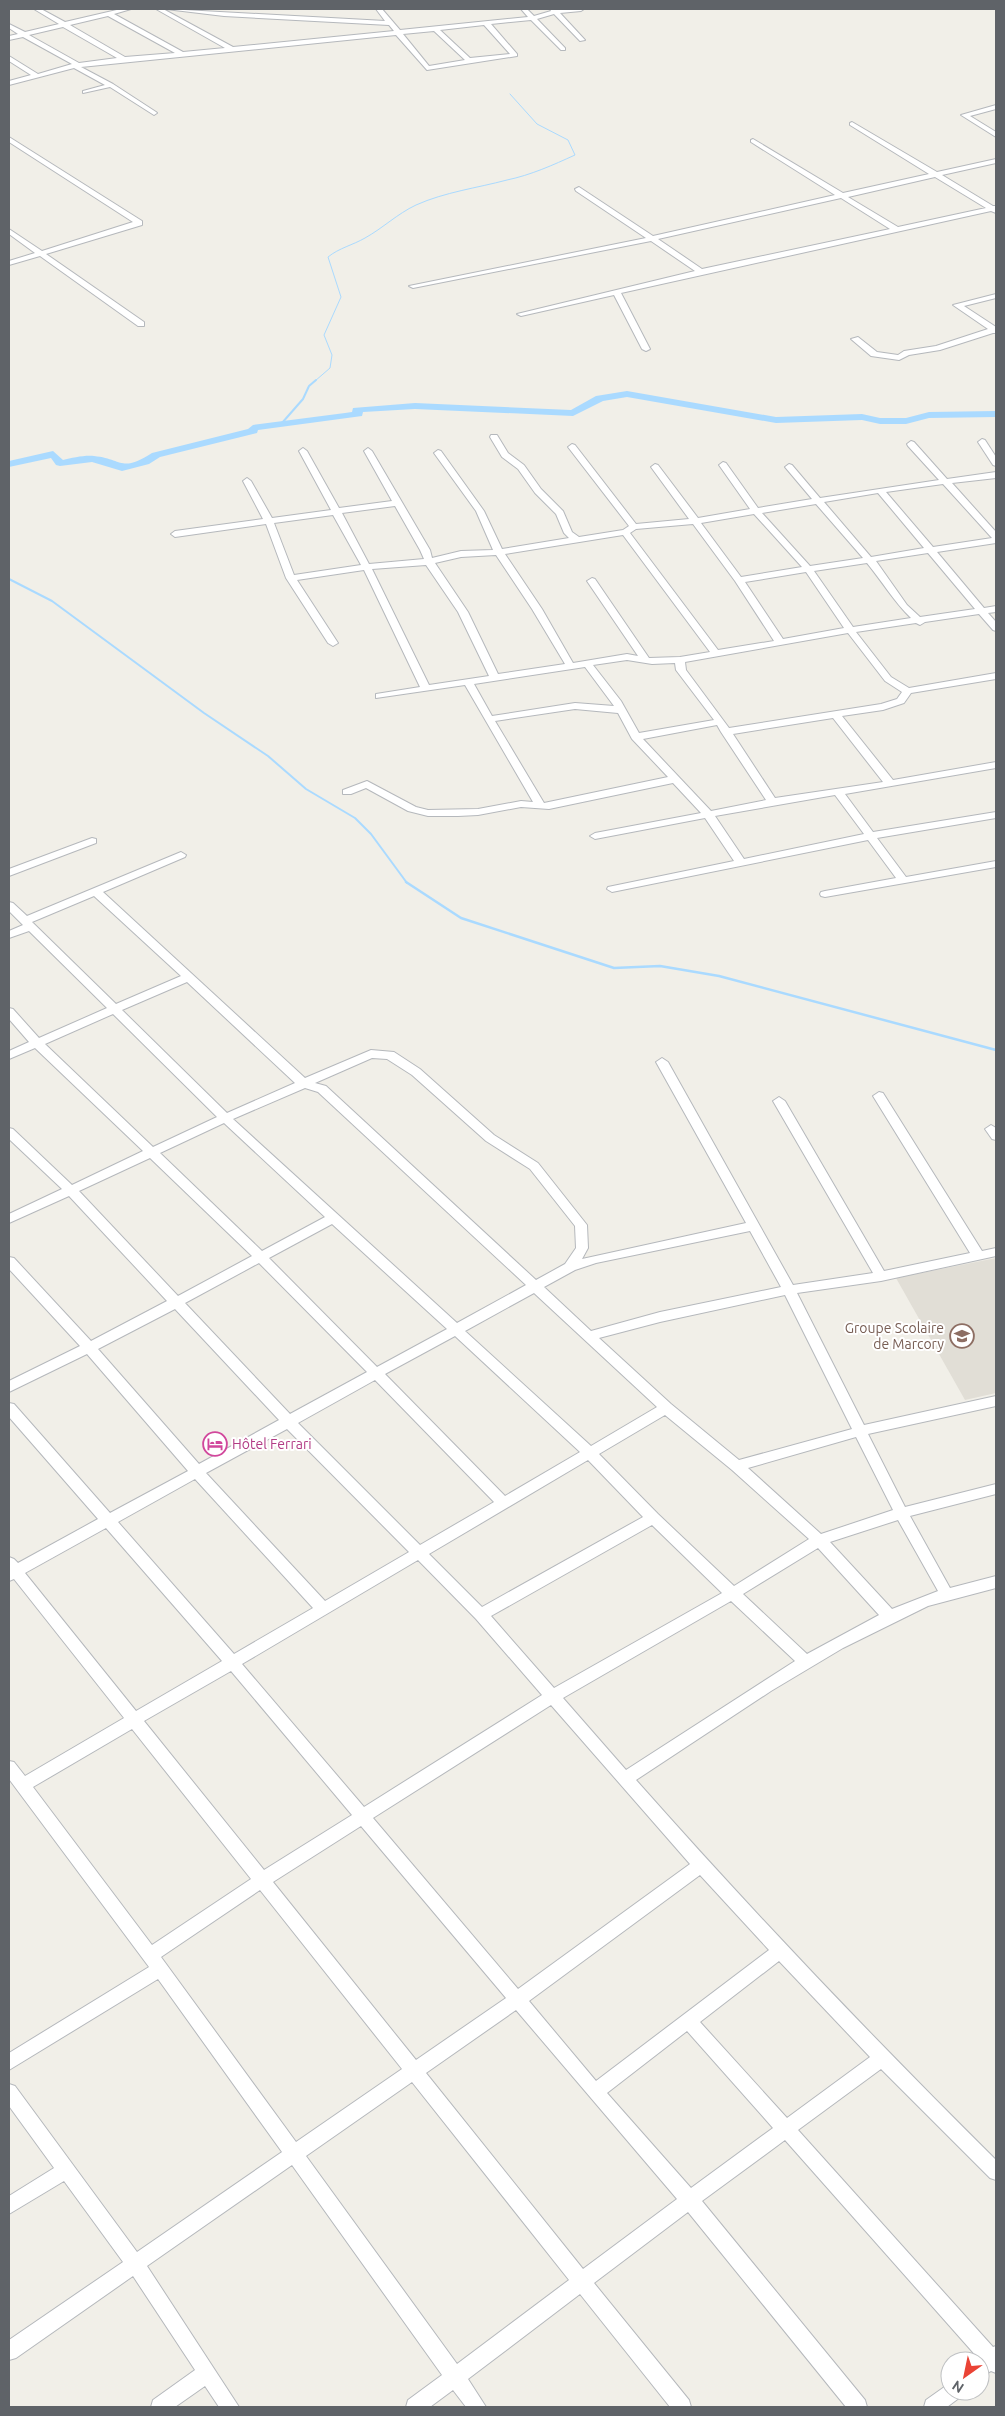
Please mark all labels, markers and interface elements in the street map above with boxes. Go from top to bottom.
place label: Groupe Scolaire de Marcory [845,1320,944,1352]
school or university icon: Groupe Scolaire de Marcory [949,1323,975,1349]
hotel icon: Hôtel Ferrari [202,1431,228,1457]
place label: Hôtel Ferrari [232,1436,312,1452]
north arrow [940,2351,990,2401]
text: N [949,2377,967,2396]

